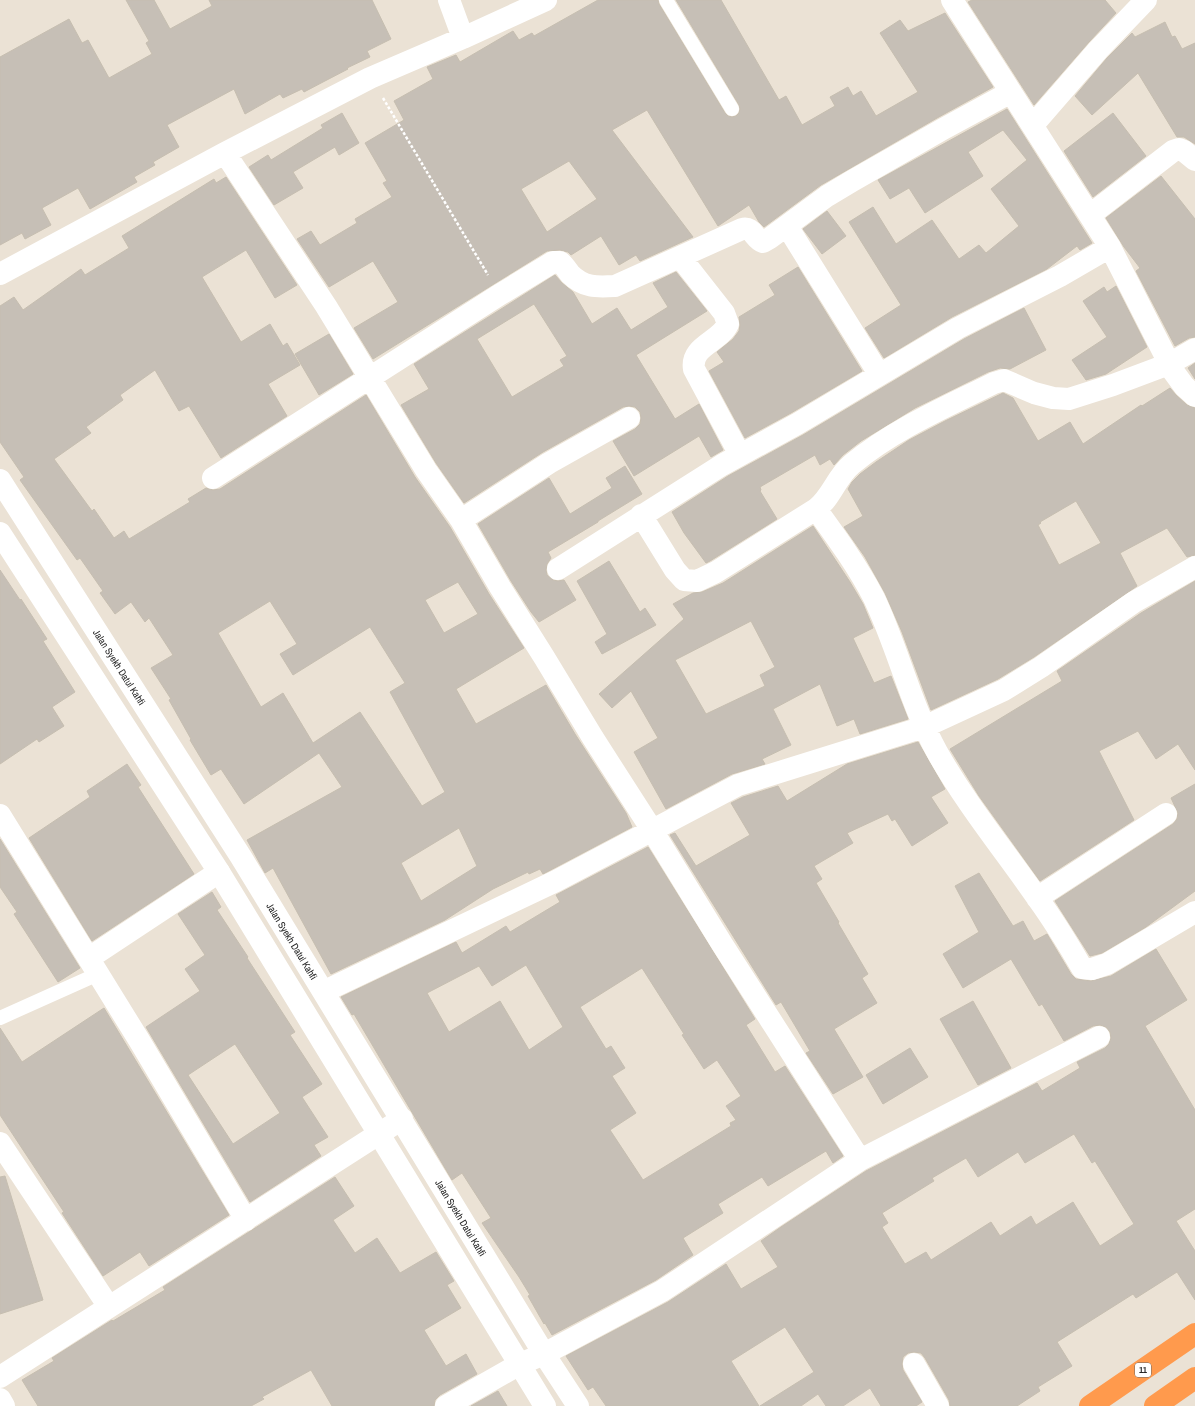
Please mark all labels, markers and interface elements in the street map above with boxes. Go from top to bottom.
street label: Jalan Syekh Datul Kahfi [90,627,148,708]
street label: Jalan Syekh Datul Kahfi [264,901,320,982]
street label: Jalan Syekh Datul Kahfi [432,1177,489,1259]
road number: 11 [1135,1363,1151,1377]

